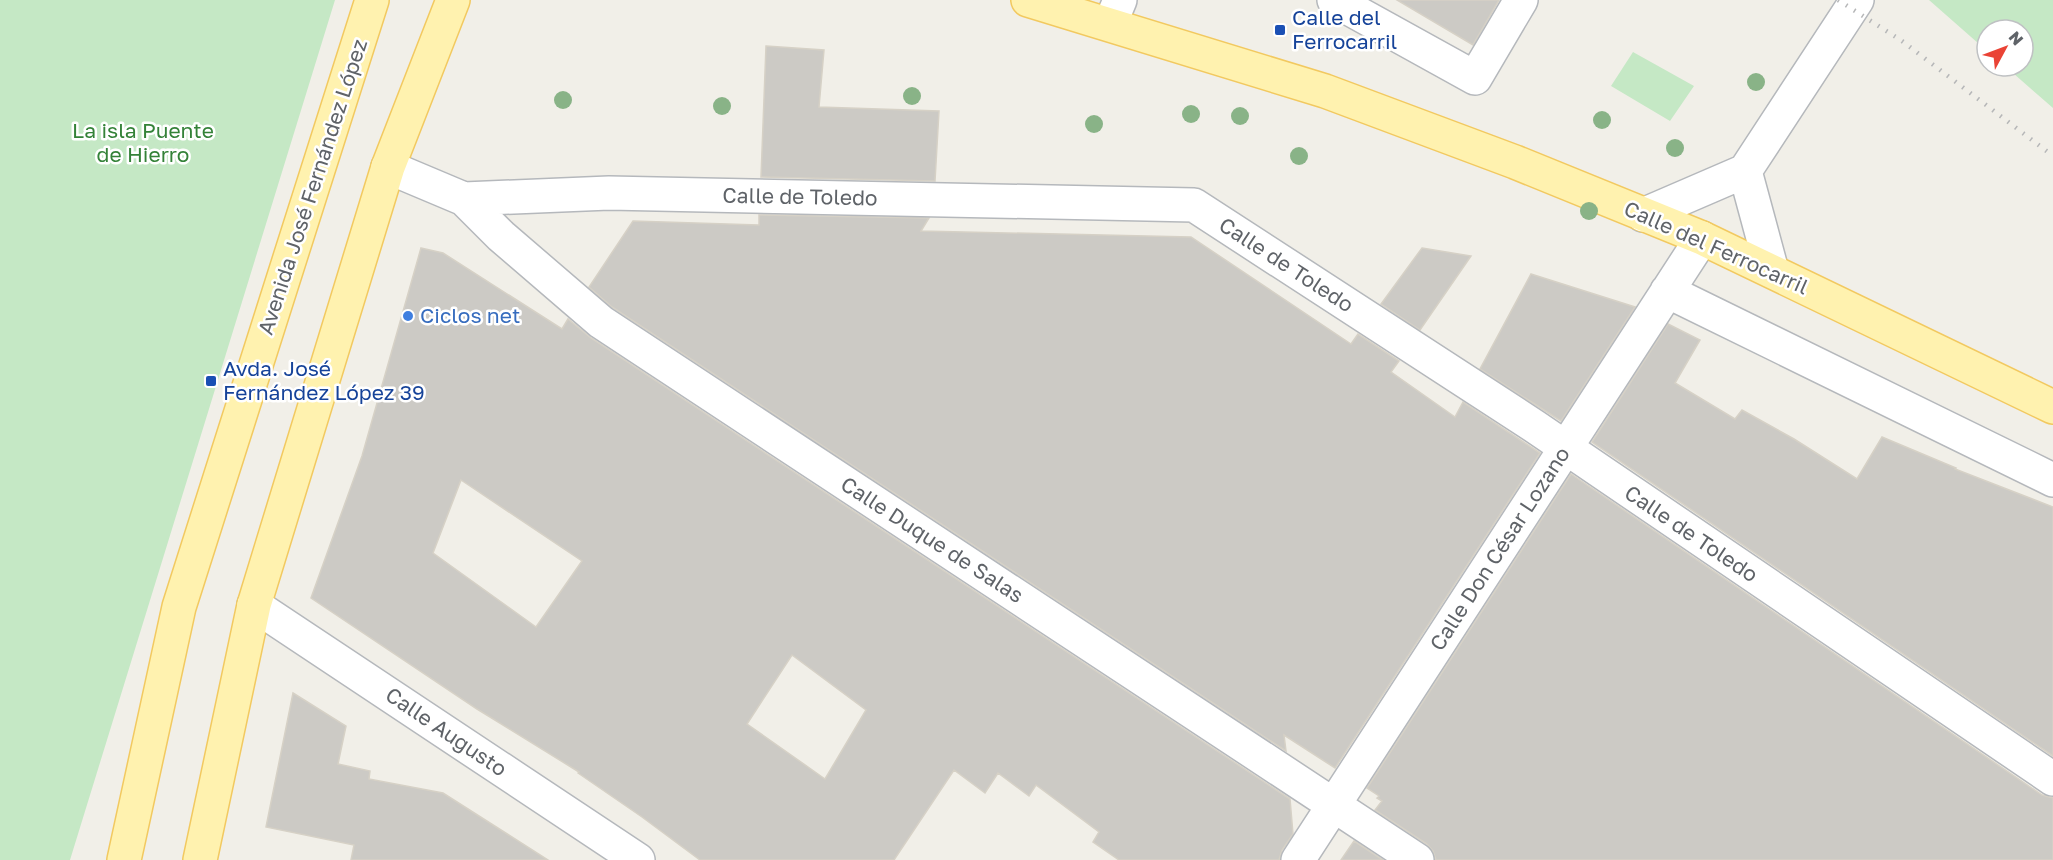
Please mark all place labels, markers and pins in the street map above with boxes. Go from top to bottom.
place label: Calle del Ferrocarril [1292,4,1397,54]
marker: Calle del Ferrocarril [1273,23,1287,37]
place label: Ciclos net [420,302,520,328]
marker: Ciclos net [401,309,415,323]
place label: Avda. José Fernández López 39 [223,355,425,405]
marker: Avda. José Fernández López 39 [204,374,218,388]

